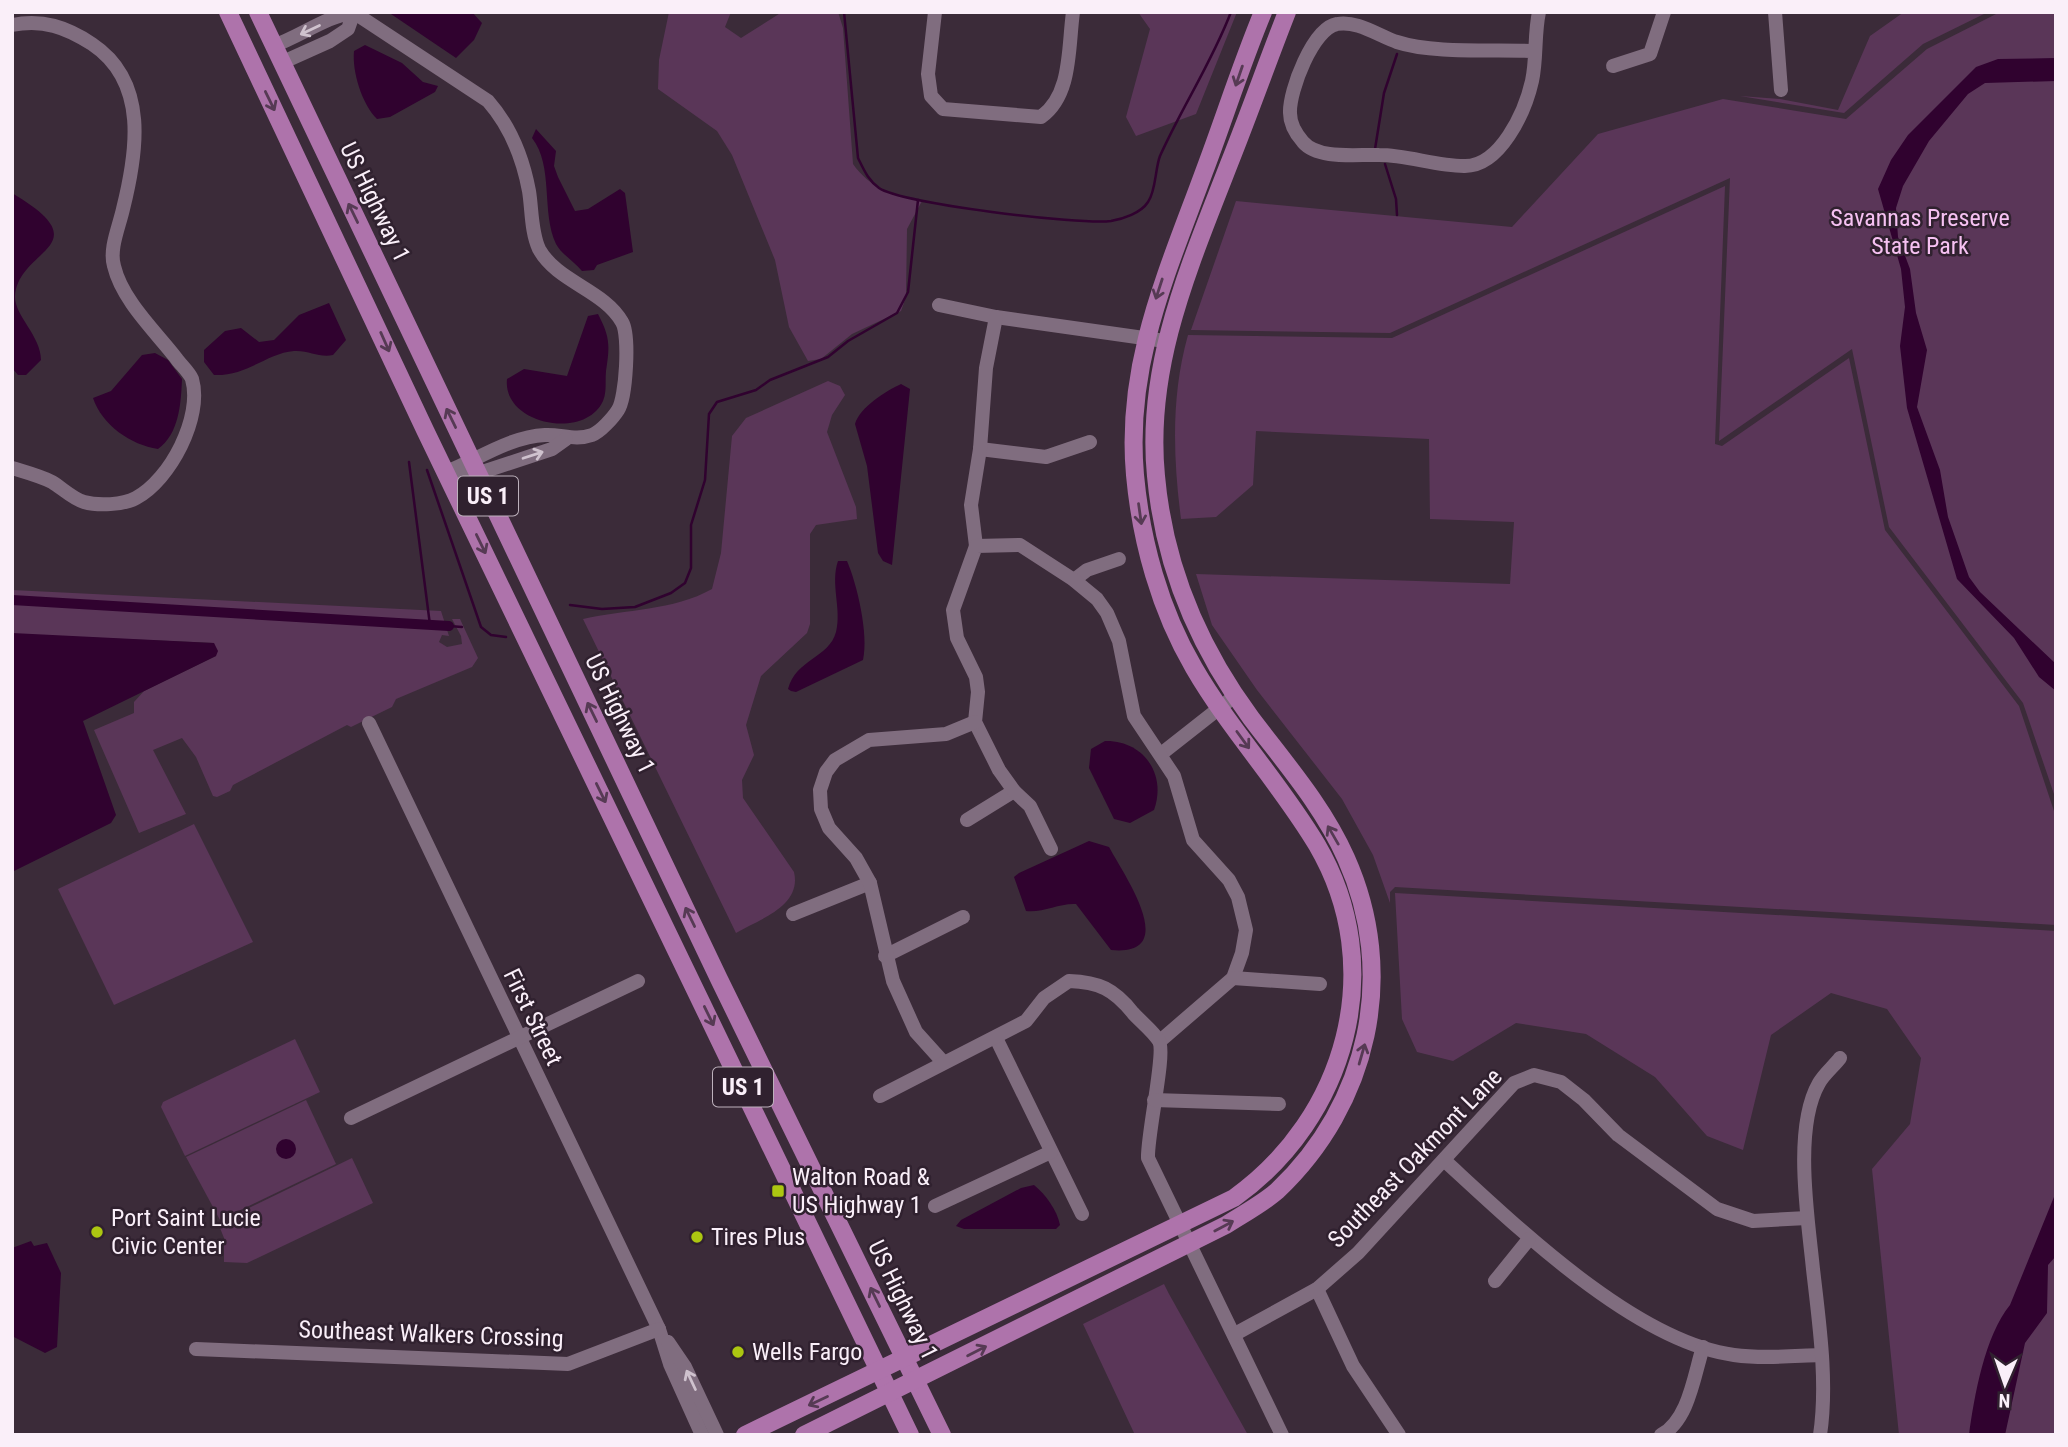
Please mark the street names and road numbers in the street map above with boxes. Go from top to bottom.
street label: US Highway 1 [334,138,416,266]
road number: US 1 [458,476,518,516]
street label: US Highway 1 [579,650,661,778]
street label: First Street [498,964,568,1070]
street label: Southeast Oakmont Lane [1322,1063,1508,1253]
road number: US 1 [713,1068,773,1106]
street label: US Highway 1 [862,1236,944,1364]
street label: Southeast Walkers Crossing [298,1315,564,1353]

